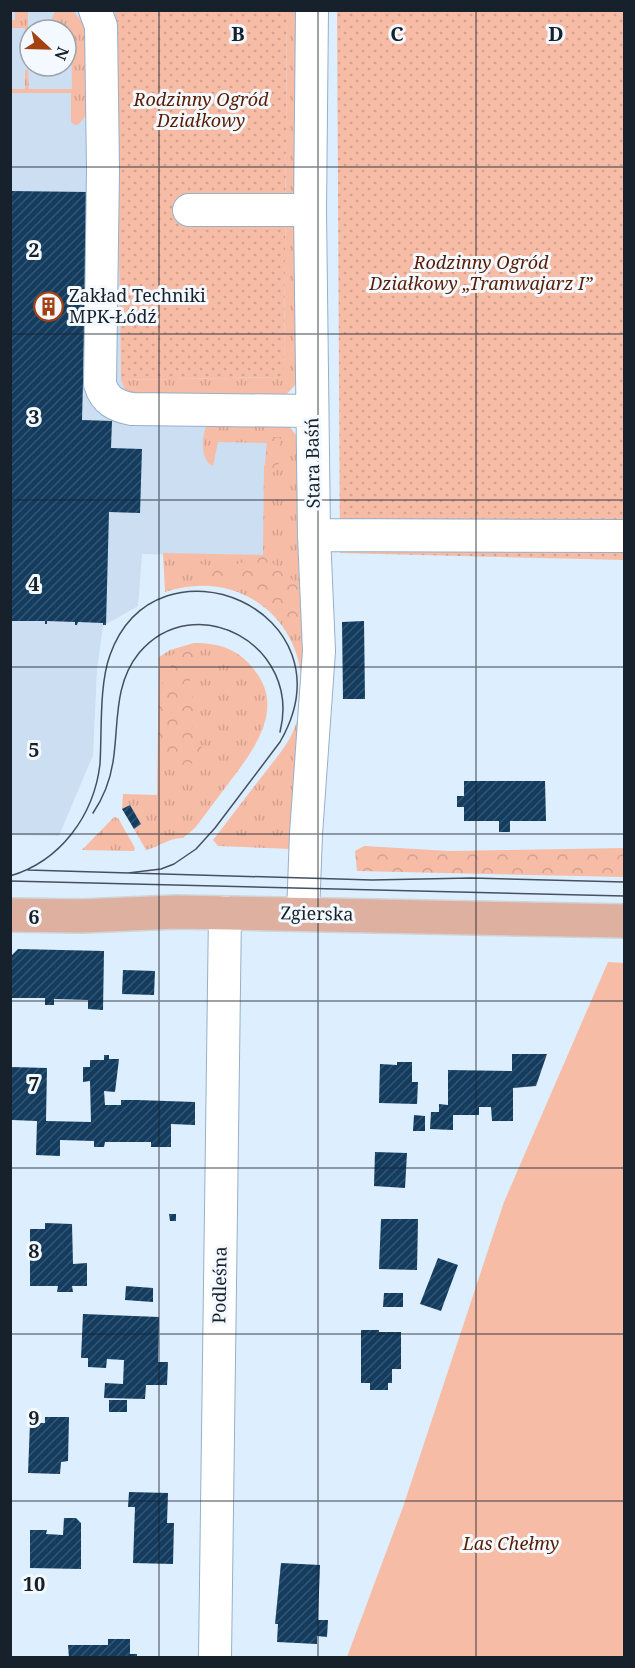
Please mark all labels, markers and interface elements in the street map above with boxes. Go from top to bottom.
north arrow [18,18,78,78]
text: B [231,20,245,47]
text: C [390,20,404,47]
text: D [548,20,564,47]
text: N [49,44,74,64]
park label: Rodzinny Ogród Działkowy [133,87,269,132]
text: 2 [28,236,40,263]
park label: Rodzinny Ogród Działkowy „Tramwajarz I” [368,250,594,295]
place label: Zakład Techniki MPK-Łódź [69,283,206,328]
building icon: Zakład Techniki MPK-Łódź [32,290,64,322]
text: 3 [28,403,40,430]
street label: Stara Baśń [299,417,325,509]
text: 4 [28,570,40,597]
text: 5 [28,736,40,763]
street label: Zgierska [280,900,354,926]
text: 6 [28,903,40,930]
text: 7 [28,1070,40,1097]
text: 8 [28,1237,40,1264]
street label: Podleśna [206,1246,232,1324]
text: 9 [28,1404,40,1431]
park label: Las Chełmy [462,1531,559,1555]
text: 10 [23,1570,45,1597]

